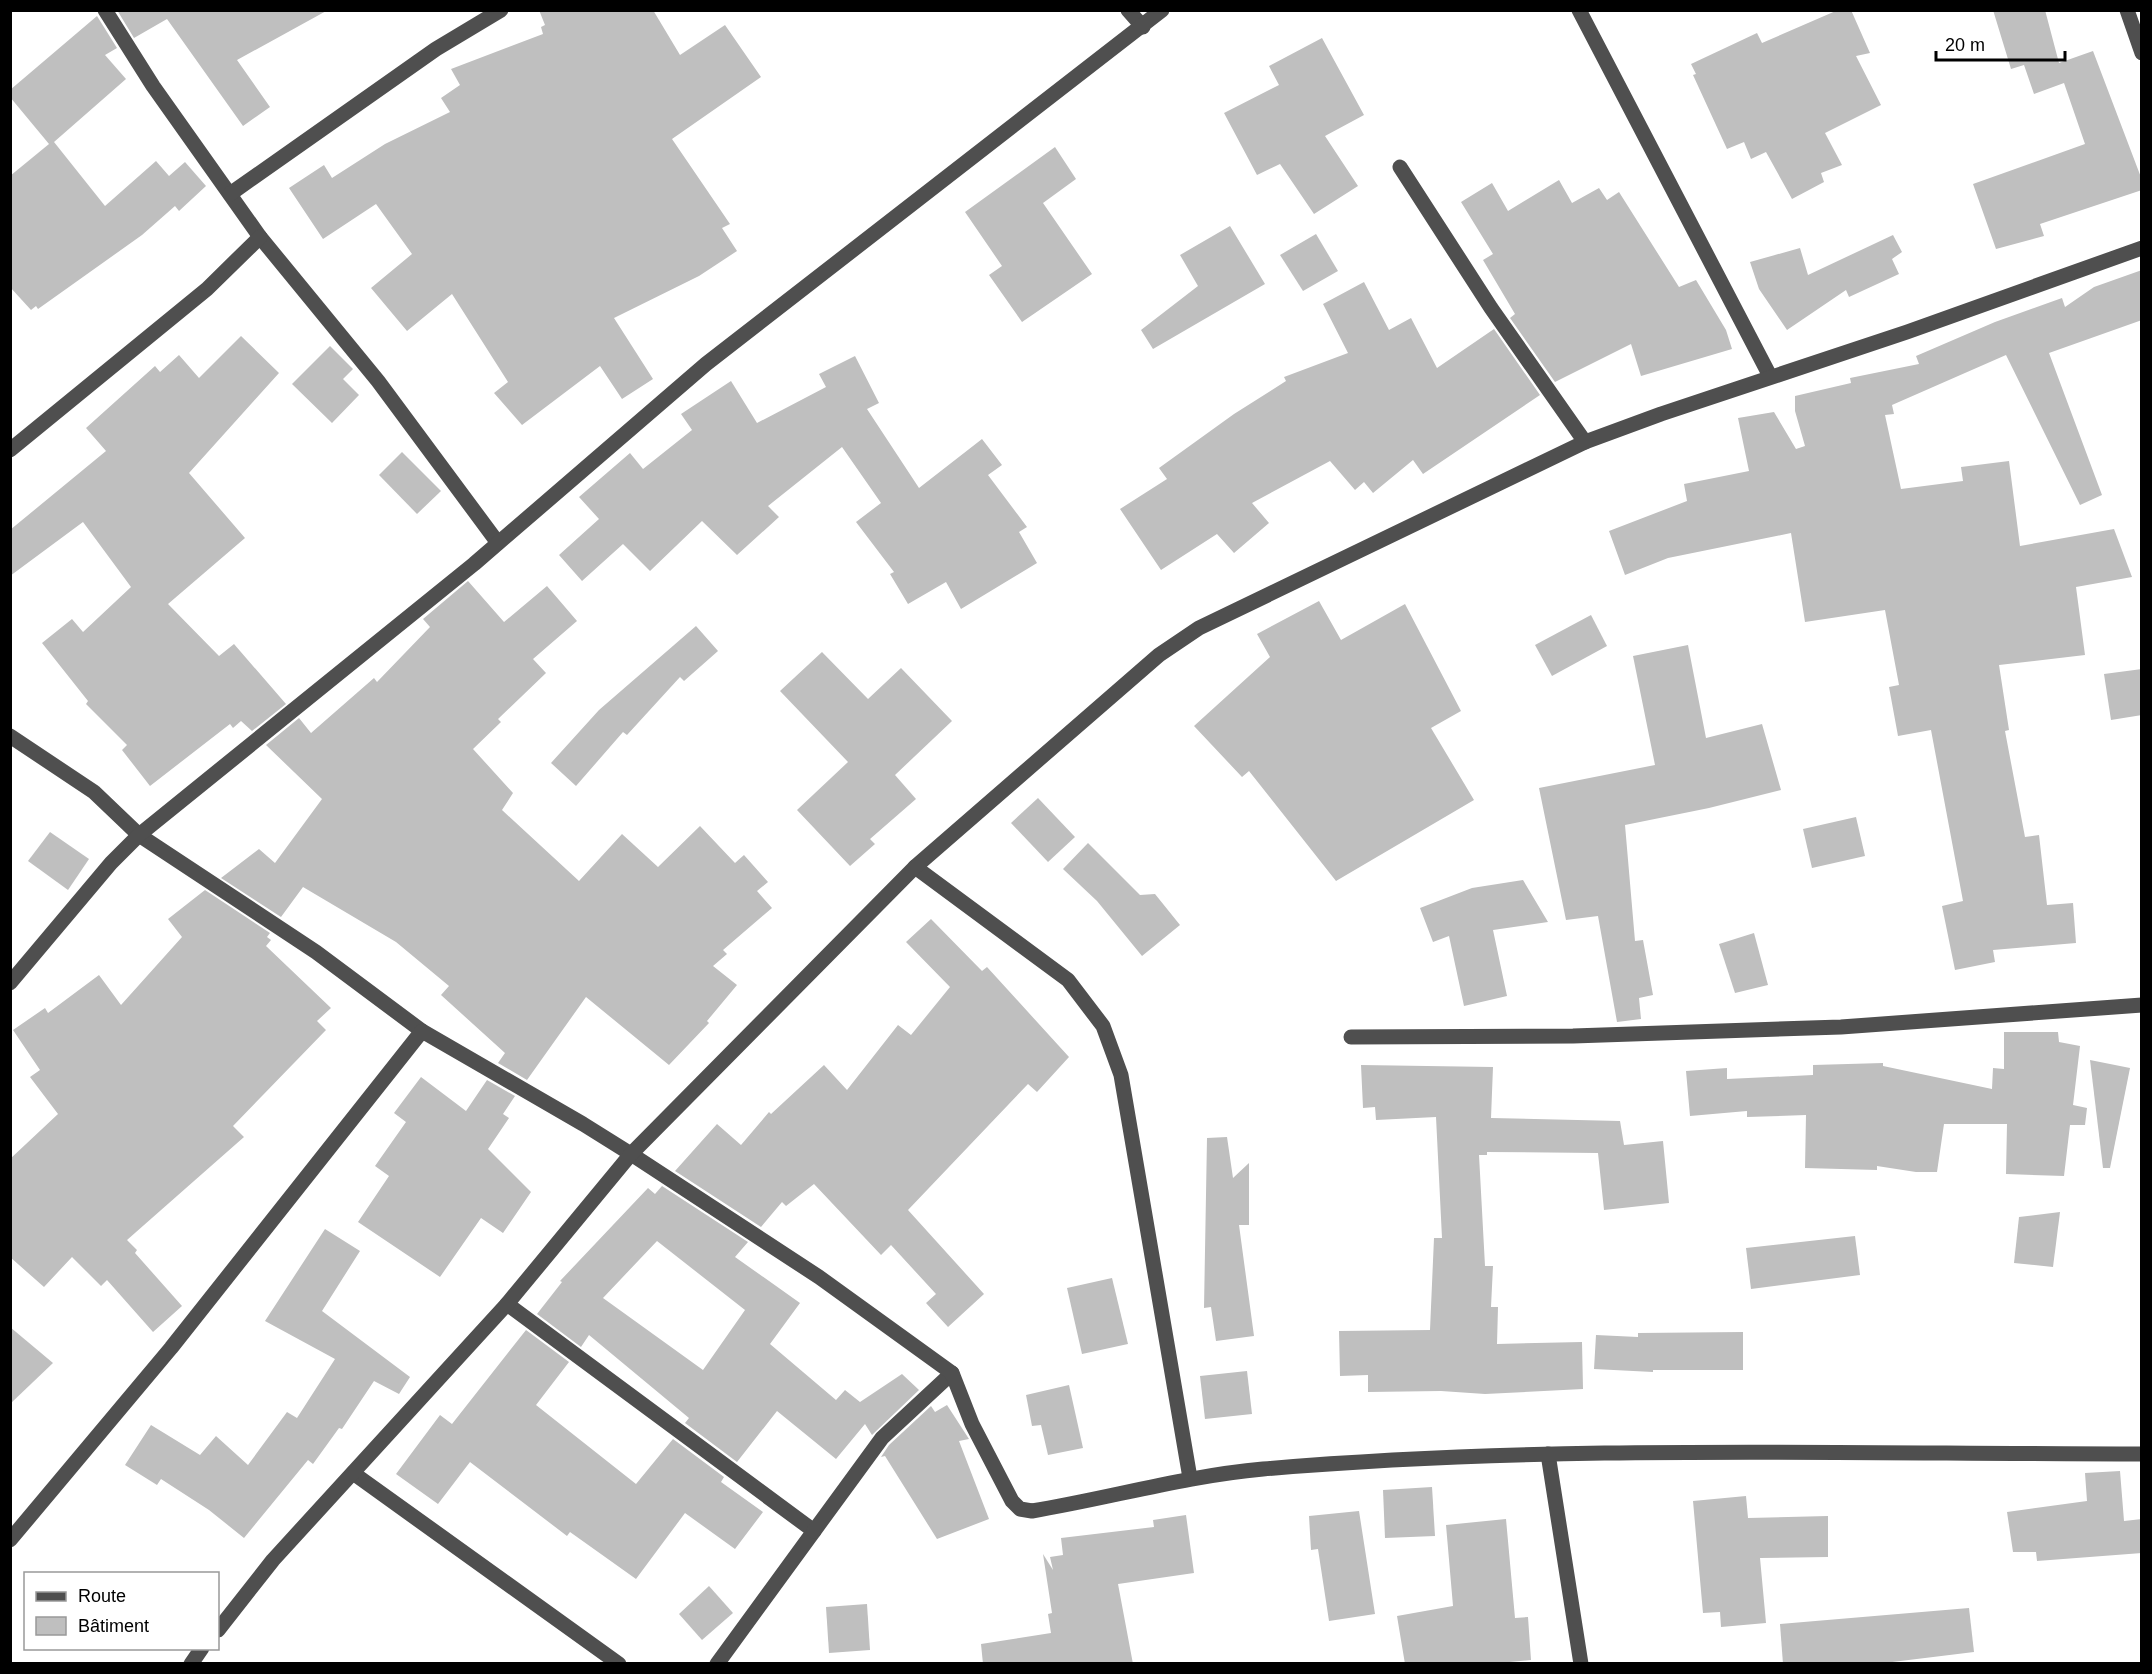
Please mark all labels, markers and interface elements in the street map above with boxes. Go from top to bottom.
scale bar [1936,24,2065,62]
text: 20 m [1945,35,1985,55]
legend [24,1572,219,1650]
text: Route [78,1586,126,1606]
text: Bâtiment [78,1616,149,1636]

